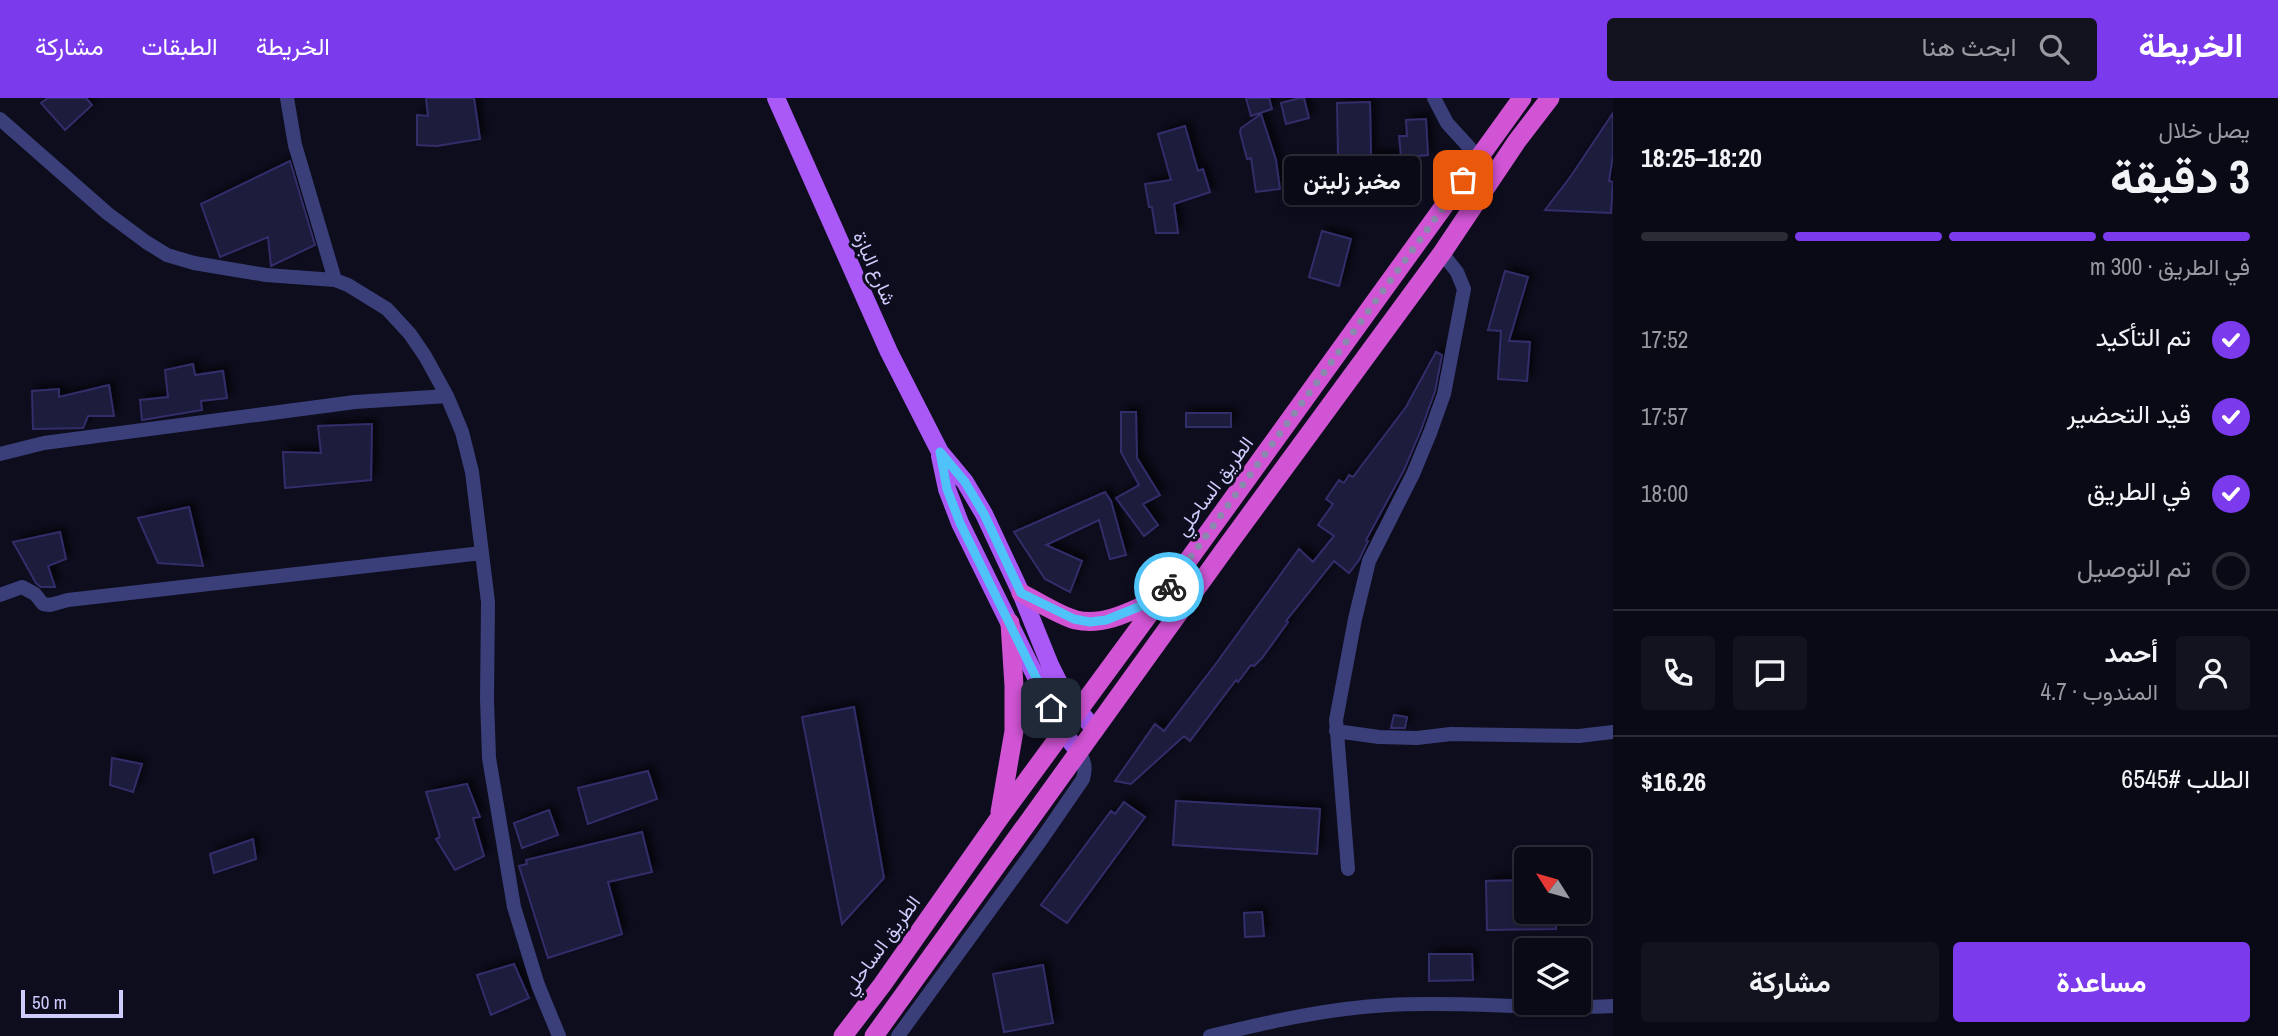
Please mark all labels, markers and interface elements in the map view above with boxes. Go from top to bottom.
search box [1607,18,2097,81]
text: الخريطة [2139,23,2243,67]
text: ابحث هنا [1921,29,2017,64]
text: مشاركة [35,30,103,62]
text: الطبقات [141,30,218,62]
text: الخريطة [256,30,330,62]
icon: search [2035,30,2073,68]
text: يصل خلال [2158,114,2250,145]
text: 18:20–18:25 [1641,140,1762,175]
text: 3 دقيقة [2110,145,2250,207]
pin [1433,150,1493,210]
callout: مخبز زليتن [1284,155,1421,204]
icon: bag [1444,161,1482,199]
text: مخبز زليتن [1303,165,1401,196]
street label: شارع البازة [847,227,903,309]
text: في الطريق · 300 m [2090,251,2250,282]
text: تم التأكيد [2096,319,2191,354]
icon: check [2212,321,2250,359]
text: 17:52 [1641,324,1688,355]
text: قيد التحضير [2067,396,2191,431]
icon: check [2212,398,2250,436]
text: 17:57 [1641,401,1688,432]
street label: الطريق الساحلي [1169,431,1261,543]
text: في الطريق [2087,473,2191,508]
icon: check [2212,475,2250,513]
text: 18:00 [1641,478,1688,509]
text: تم التوصيل [2077,550,2191,585]
courier [1134,552,1204,622]
icon: bike [1150,568,1188,606]
text: أحمد [2105,635,2158,670]
button: phone [1641,636,1715,710]
button: chat [1733,636,1807,710]
button: person [2176,636,2250,710]
text: المندوب · 4.7 [2041,676,2158,707]
pin [1021,678,1081,738]
icon: home [1032,689,1070,727]
text: الطلب #6545 [2121,761,2250,796]
text: $16.26 [1641,764,1706,799]
north arrow [1514,847,1591,924]
map controls [1514,847,1591,1015]
street label: الطريق الساحلي [836,890,928,1002]
button: layers [1514,938,1591,1015]
button: مشاركة [1641,942,1939,1022]
button: مساعدة [1953,942,2250,1022]
scale bar [21,987,122,1019]
text: 50 m [32,989,67,1015]

